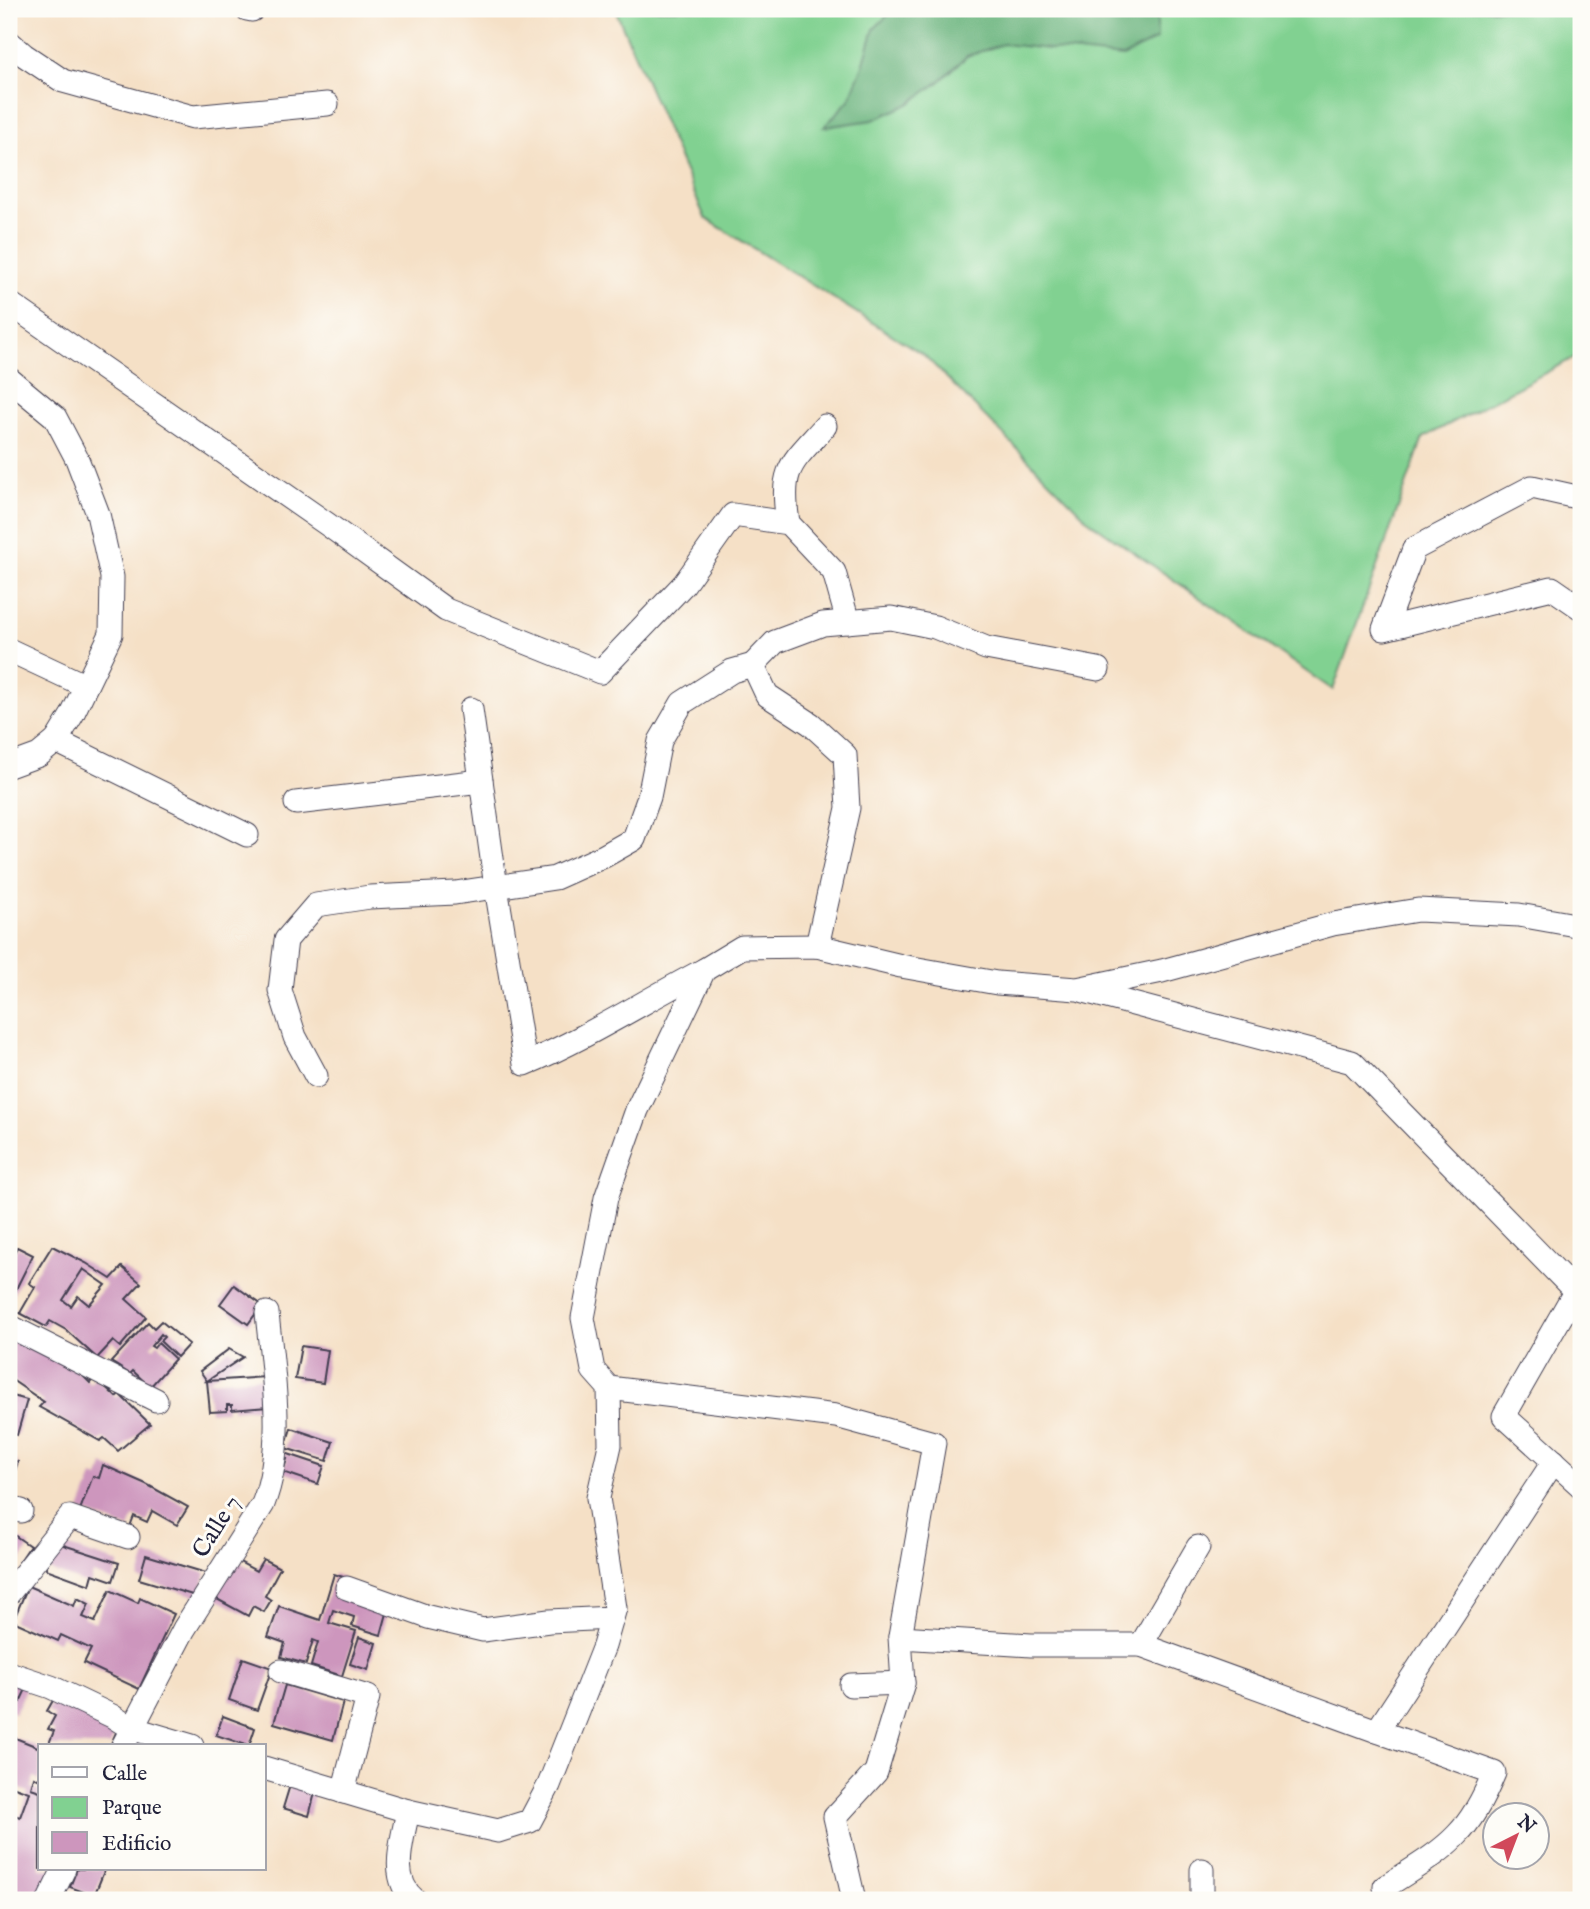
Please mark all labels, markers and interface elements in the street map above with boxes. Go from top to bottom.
street label: Calle 7 [186,1490,248,1564]
legend [38,1744,266,1870]
text: Calle [102,1761,147,1788]
text: Parque [102,1795,162,1822]
north arrow [1482,1800,1552,1870]
text: N [1511,1810,1541,1840]
text: Edificio [102,1831,171,1858]

